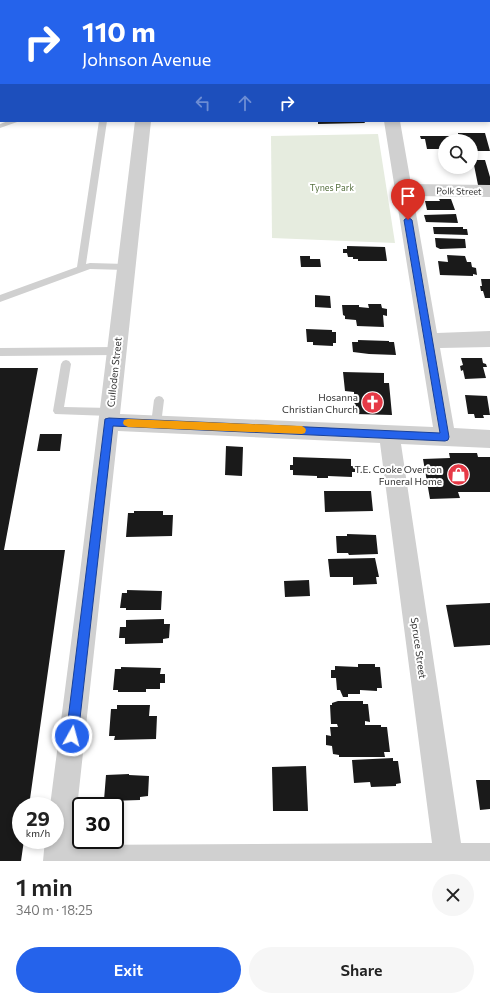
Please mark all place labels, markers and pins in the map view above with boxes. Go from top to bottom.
pin [391,179,425,220]
church icon: Hosanna Christian Church [360,390,386,416]
place label: Hosanna Christian Church [282,391,358,415]
shop icon: T.E. Cooke Overton Funeral Home [445,462,471,488]
place label: T.E. Cooke Overton Funeral Home [354,463,442,487]

